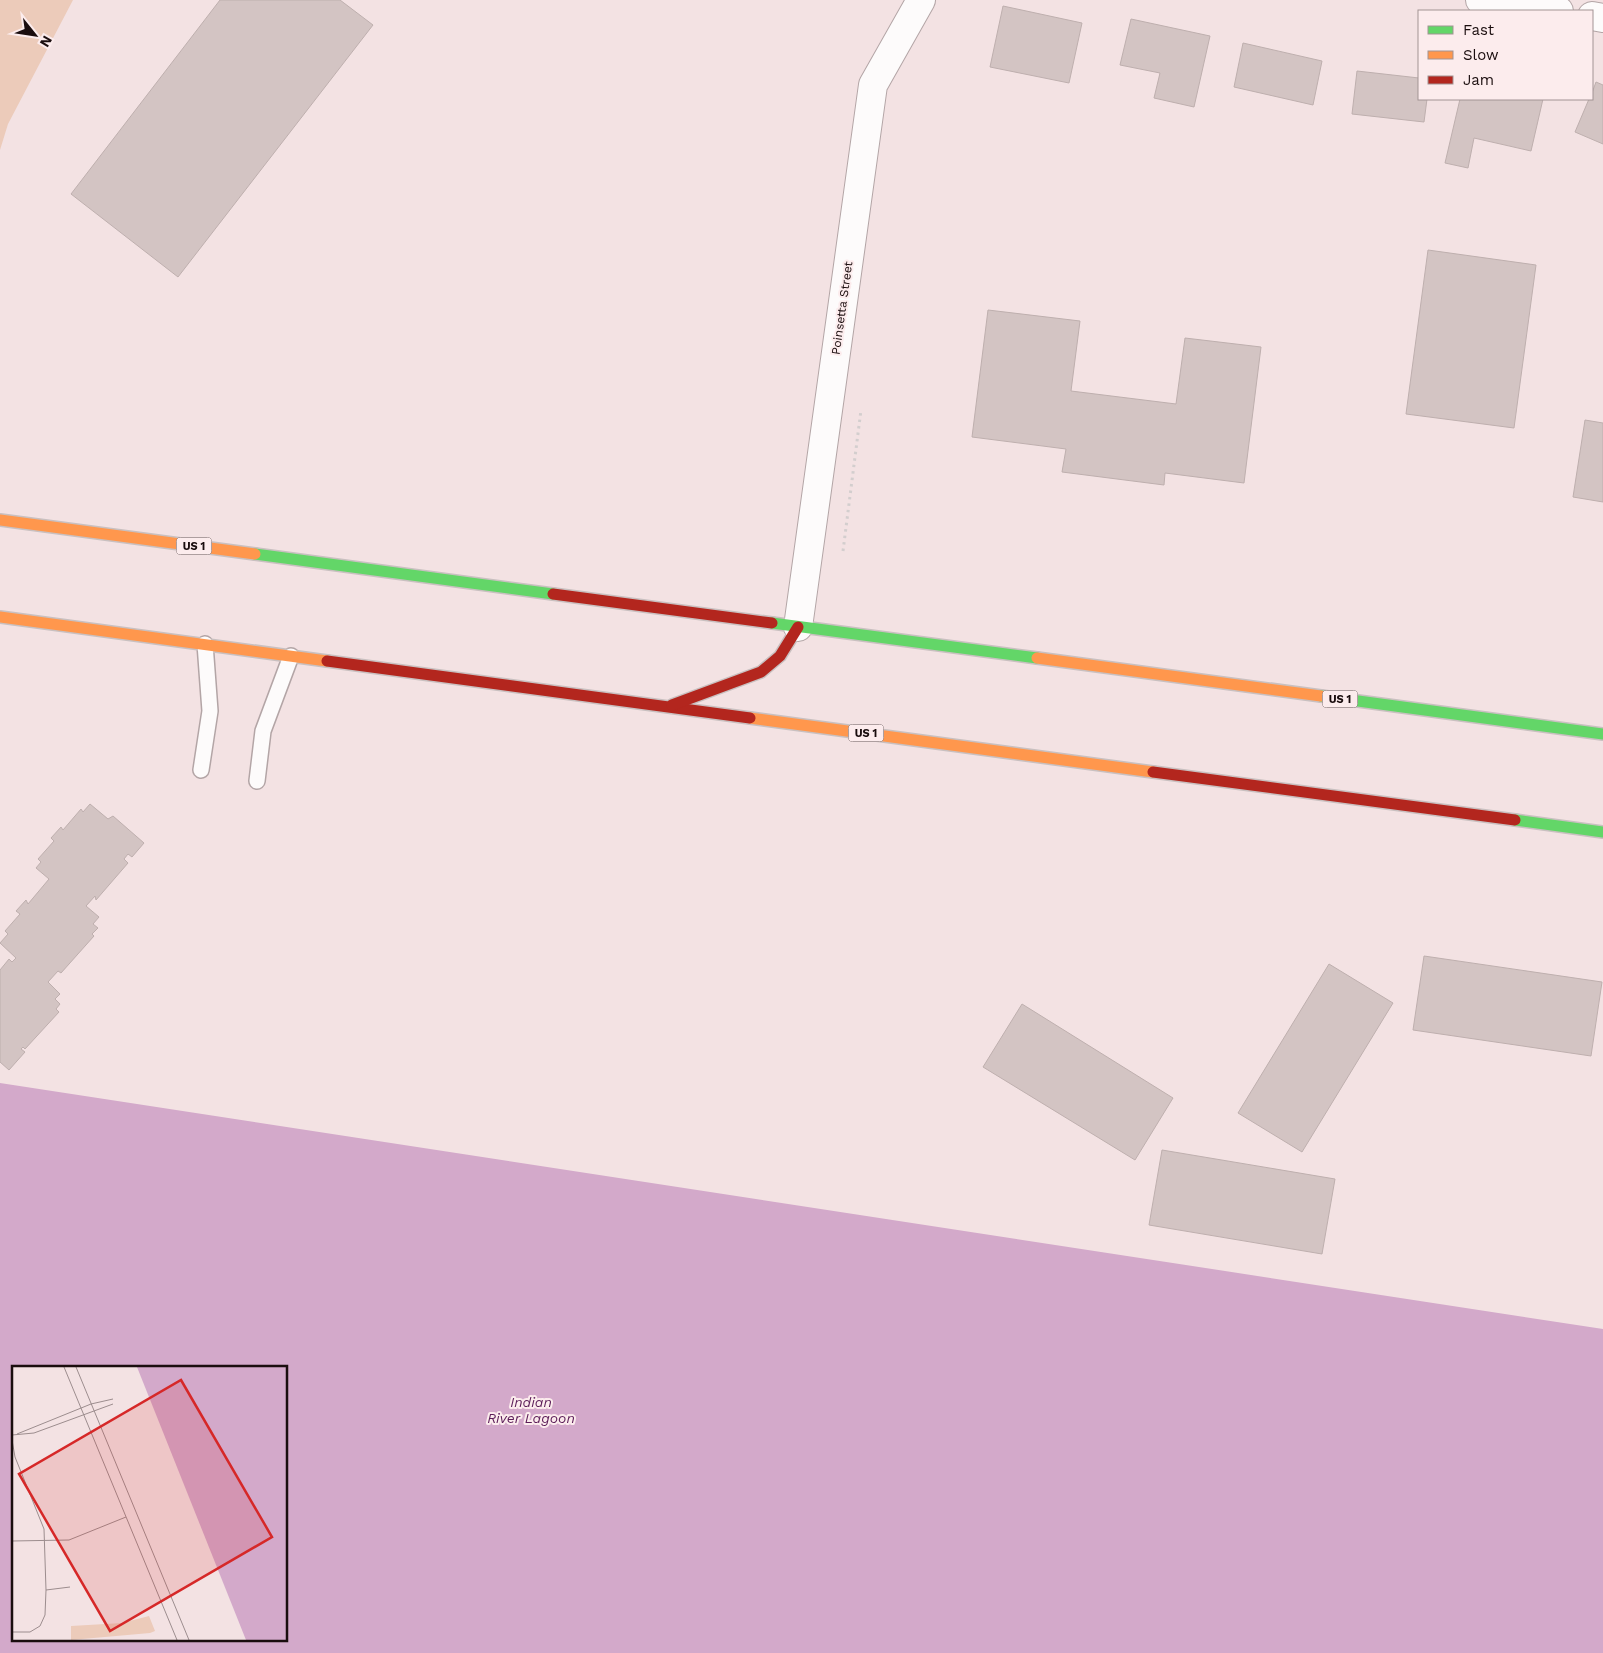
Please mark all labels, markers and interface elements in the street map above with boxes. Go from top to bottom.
north arrow [10,10,60,60]
legend [1418,10,1593,100]
text: Fast [1463,21,1495,39]
text: N [37,33,56,50]
text: Slow [1463,46,1499,64]
text: Jam [1463,71,1494,89]
street label: Poinsetta Street [829,260,855,356]
road number: US 1 [176,538,212,554]
road number: US 1 [1322,691,1358,708]
road number: US 1 [848,724,884,741]
inset map [12,1366,288,1640]
water label: Indian River Lagoon [487,1394,575,1426]

